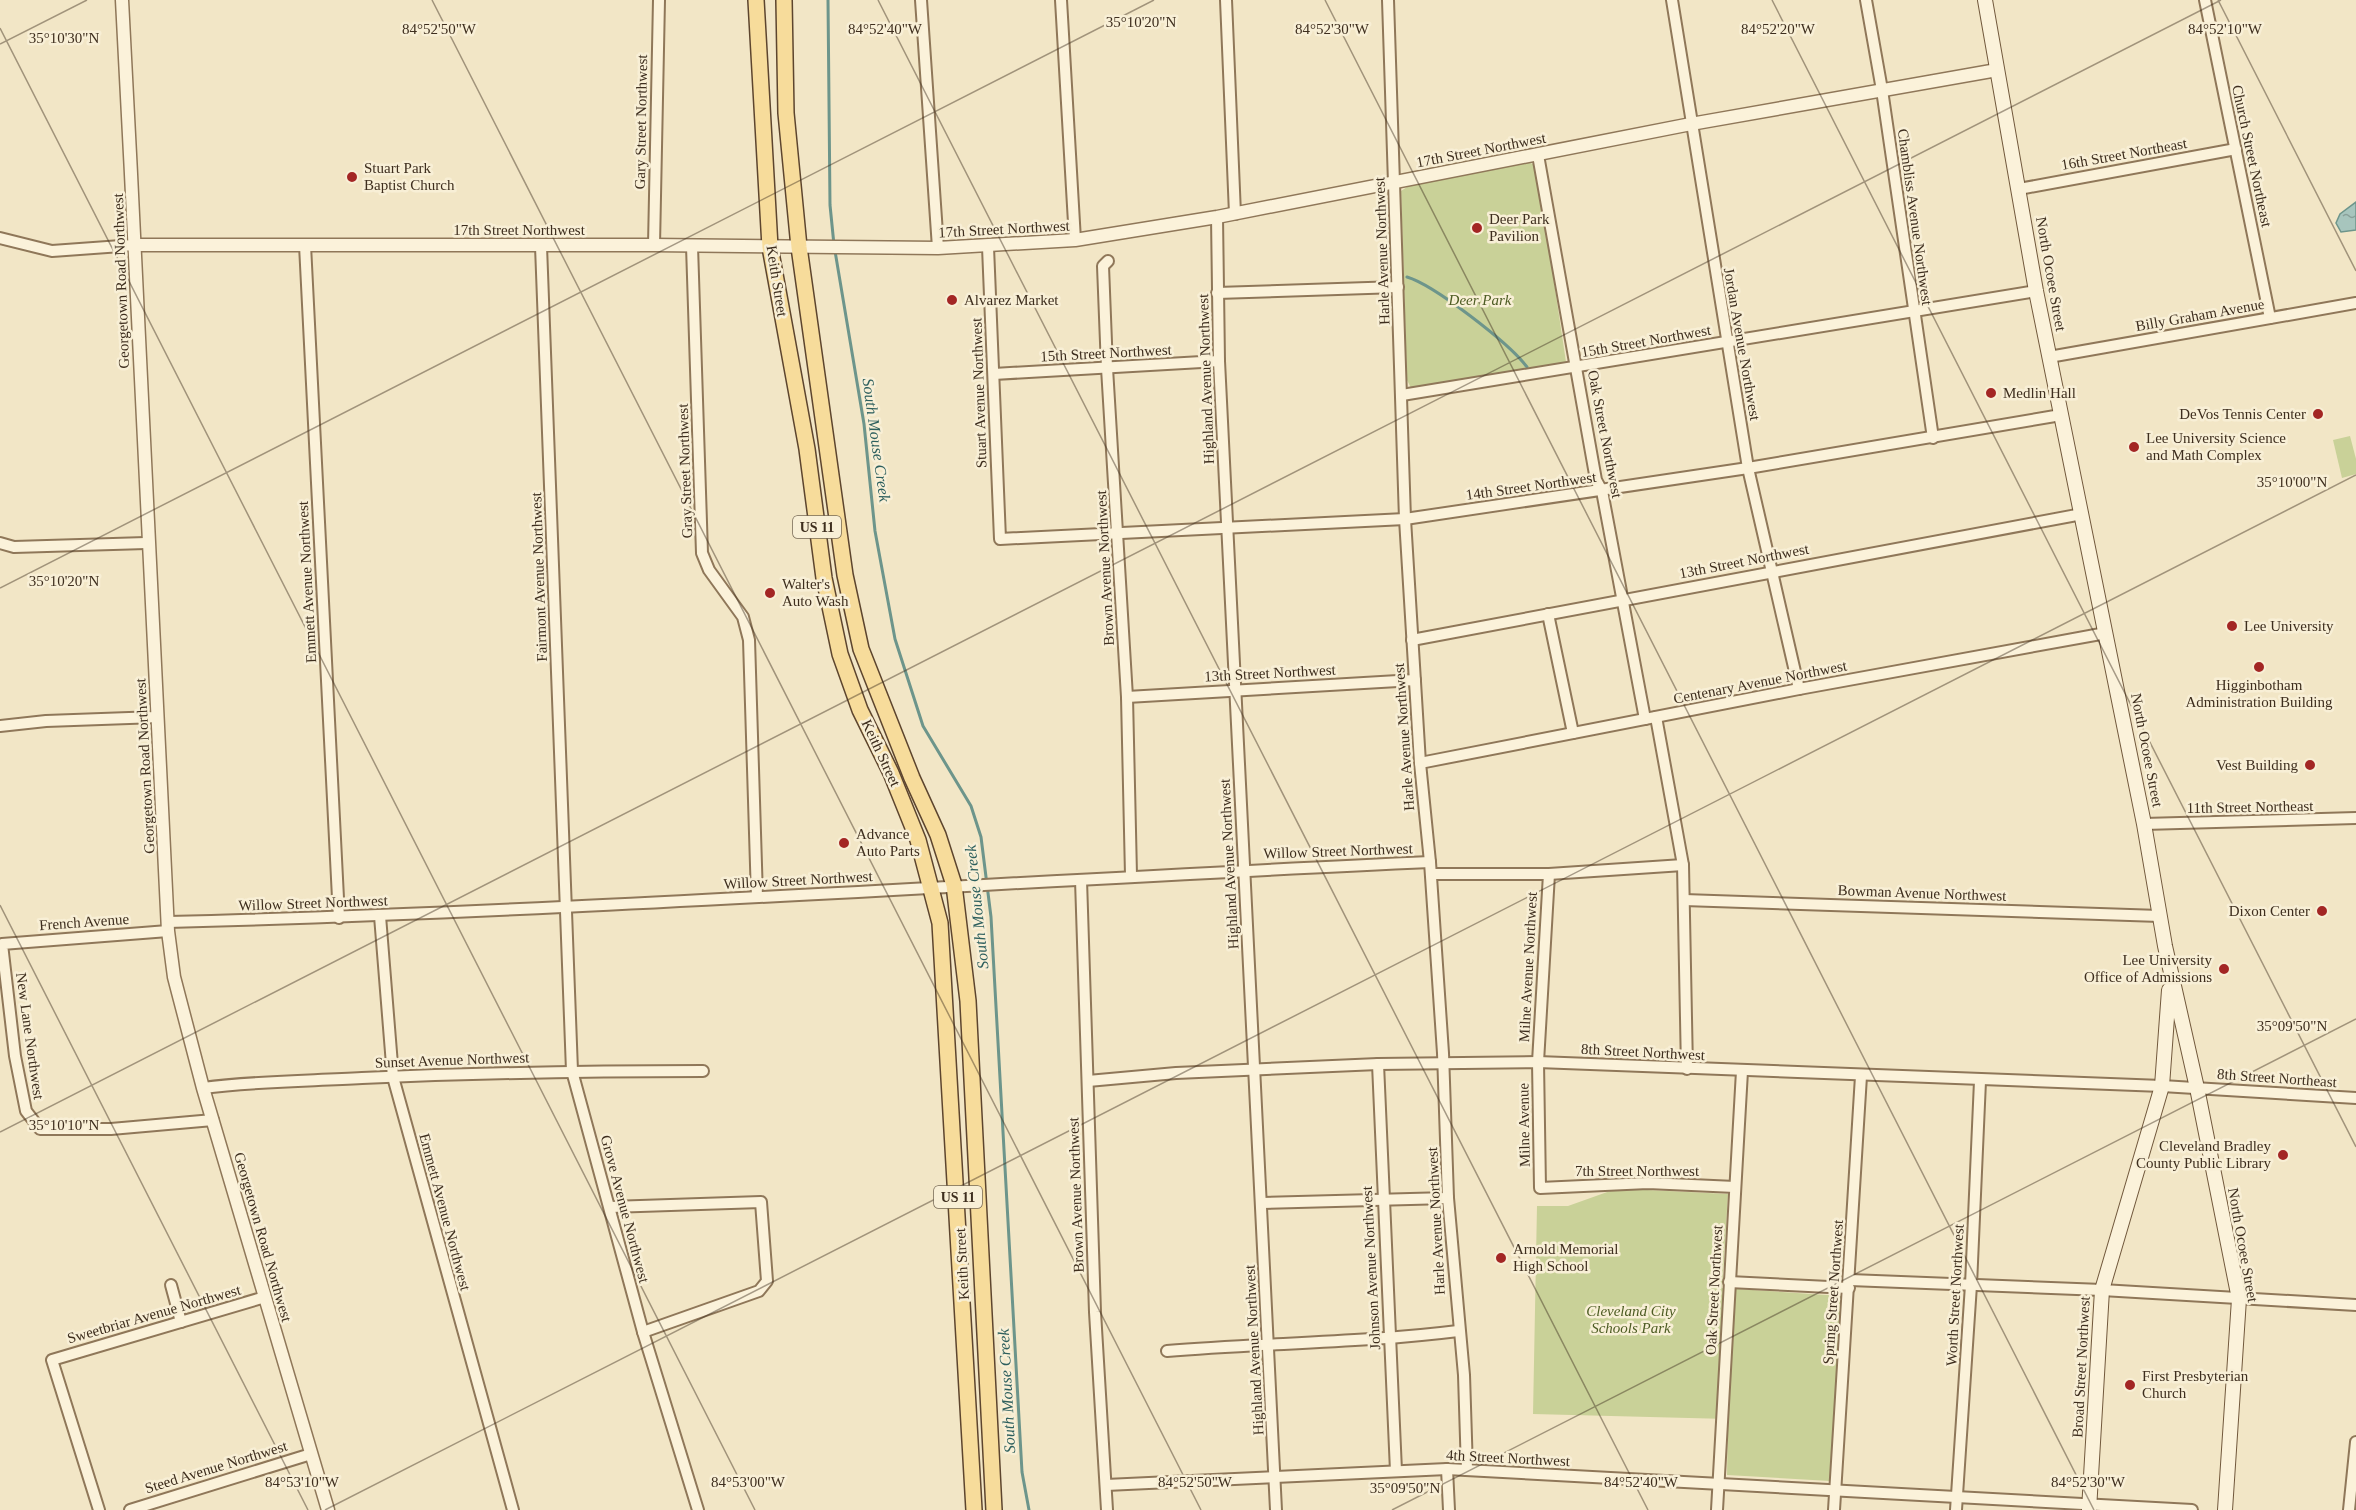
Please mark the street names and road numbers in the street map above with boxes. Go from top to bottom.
street label: Gary Street Northwest [632,54,650,190]
street label: Church Street Northeast [2229,83,2275,229]
street label: Chambliss Avenue Northwest [1895,128,1935,307]
street label: 17th Street Northwest [1415,129,1548,170]
street label: 16th Street Northeast [2060,135,2189,173]
street label: Harle Avenue Northwest [1371,176,1393,325]
street label: Georgetown Road Northwest [110,192,132,369]
street label: North Ocoee Street [2033,216,2069,333]
street label: 17th Street Northwest [938,218,1071,240]
street label: 17th Street Northwest [453,222,586,238]
street label: Keith Street [763,244,791,319]
street label: Jordan Avenue Northwest [1721,266,1763,422]
street label: Highland Avenue Northwest [1195,293,1217,464]
street label: Billy Graham Avenue [2134,296,2266,334]
street label: Stuart Avenue Northwest [968,317,990,468]
street label: 15th Street Northwest [1580,322,1713,360]
street label: 15th Street Northwest [1040,342,1173,364]
street label: Oak Street Northwest [1585,369,1625,500]
street label: Gray Street Northwest [675,402,695,539]
street label: 14th Street Northwest [1465,469,1598,503]
street label: Brown Avenue Northwest [1093,489,1117,646]
street label: Fairmont Avenue Northwest [528,491,550,662]
street label: Emmett Avenue Northwest [295,500,319,663]
road number: US 11 [793,516,841,538]
street label: 13th Street Northwest [1678,540,1811,581]
street label: Centenary Avenue Northwest [1672,657,1849,707]
street label: 13th Street Northwest [1204,662,1337,684]
street label: Harle Avenue Northwest [1391,662,1417,811]
street label: Georgetown Road Northwest [132,677,158,854]
street label: North Ocoee Street [2128,692,2166,809]
street label: Keith Street [859,717,904,790]
street label: Highland Avenue Northwest [1217,778,1241,950]
street label: 11th Street Northeast [2186,798,2314,816]
street label: Willow Street Northwest [1263,840,1414,862]
street label: Willow Street Northwest [723,868,874,892]
street label: Bowman Avenue Northwest [1837,882,2007,904]
street label: Milne Avenue Northwest [1516,891,1540,1043]
street label: Willow Street Northwest [238,892,389,914]
street label: French Avenue [38,911,130,933]
street label: New Lane Northwest [13,971,47,1101]
street label: 8th Street Northwest [1581,1041,1706,1063]
street label: Sunset Avenue Northwest [374,1049,530,1071]
street label: 8th Street Northeast [2217,1066,2338,1090]
street label: Milne Avenue [1515,1082,1533,1167]
street label: Brown Avenue Northwest [1065,1116,1087,1273]
street label: Emmett Avenue Northwest [416,1132,474,1293]
street label: Grove Avenue Northwest [598,1133,653,1285]
street label: Harle Avenue Northwest [1424,1146,1448,1295]
street label: Georgetown Road Northwest [231,1150,295,1324]
street label: 7th Street Northwest [1575,1163,1700,1179]
street label: Johnson Avenue Northwest [1359,1185,1383,1350]
road number: US 11 [934,1186,982,1208]
street label: North Ocoee Street [2225,1187,2261,1304]
street label: Spring Street Northwest [1820,1218,1846,1365]
street label: Worth Street Northwest [1943,1223,1967,1366]
street label: Oak Street Northwest [1703,1224,1725,1355]
street label: Keith Street [952,1227,972,1300]
street label: Highland Avenue Northwest [1242,1264,1266,1436]
street label: Sweetbriar Avenue Northwest [65,1281,243,1346]
street label: Broad Street Northwest [2069,1295,2093,1438]
street label: Steed Avenue Northwest [143,1437,290,1496]
street label: 4th Street Northwest [1446,1447,1571,1469]

